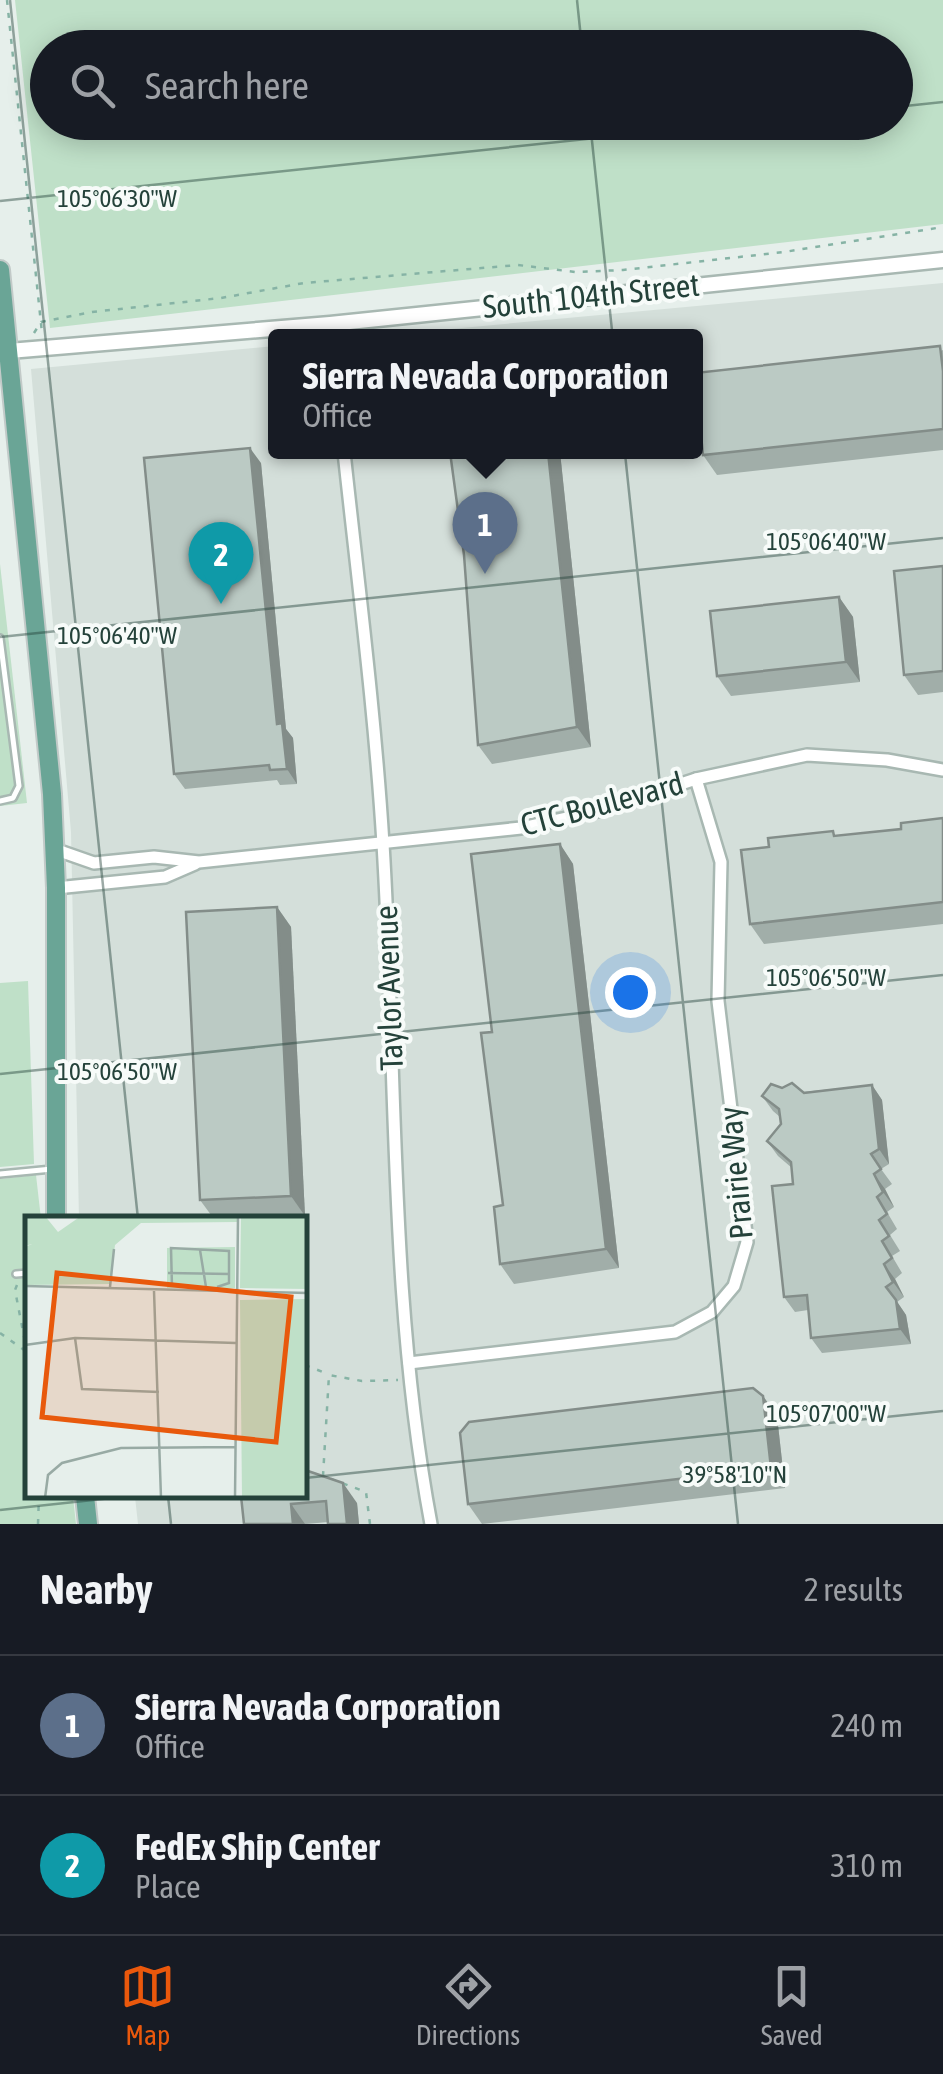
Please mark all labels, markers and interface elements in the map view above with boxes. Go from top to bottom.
search box [30,30,913,140]
icon: search [65,58,120,113]
text: Search here [145,64,309,107]
text: 105°06'30"W [57,184,178,212]
street label: South 104th Street [481,266,701,325]
popup [268,329,703,459]
text: Sierra Nevada Corporation [303,354,668,397]
text: Office [303,397,372,434]
pin: 1 [452,492,518,574]
pin: 2 [188,522,254,604]
text: 105°06'40"W [766,527,887,555]
text: 105°06'40"W [57,621,178,649]
street label: CTC Boulevard [516,764,687,843]
street label: Taylor Avenue [367,905,410,1071]
text: 105°06'50"W [766,963,887,991]
your location [605,967,656,1018]
text: 105°06'50"W [57,1057,178,1085]
street label: Prairie Way [711,1105,760,1241]
inset map [25,1216,308,1499]
text: 105°07'00"W [766,1399,887,1427]
text: 39°58'10"N [683,1460,787,1488]
text: Nearby [40,1565,153,1613]
text: 2 results [804,1571,903,1608]
text: Sierra Nevada Corporation [135,1685,501,1728]
text: 1 [65,1707,80,1744]
text: 240 m [830,1707,903,1744]
text: Office [135,1728,205,1765]
text: FedEx Ship Center [135,1825,380,1868]
text: 2 [65,1847,80,1884]
text: 310 m [830,1847,903,1884]
text: Place [135,1868,200,1905]
tab: Map [120,1959,175,2051]
tab: Directions [416,1959,520,2051]
tab: Saved [761,1959,823,2051]

